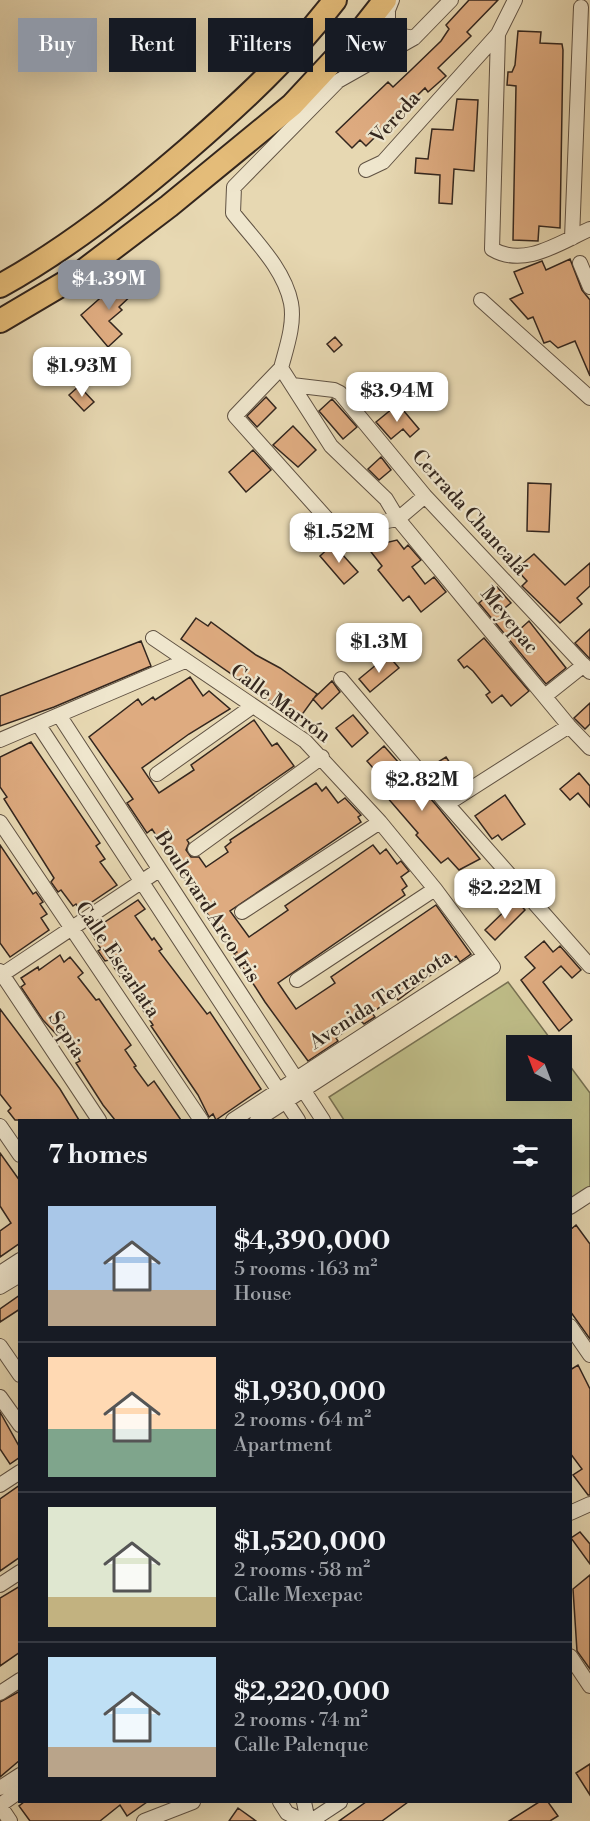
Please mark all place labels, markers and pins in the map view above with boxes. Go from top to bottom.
pin: $4.39M [60,260,158,311]
pin: $1.93M [33,347,131,398]
pin: $3.94M [348,372,446,423]
pin: $1.52M [290,513,388,564]
pin: $1.3M [337,623,421,674]
pin: $2.82M [373,761,471,812]
pin: $2.22M [456,869,554,920]

